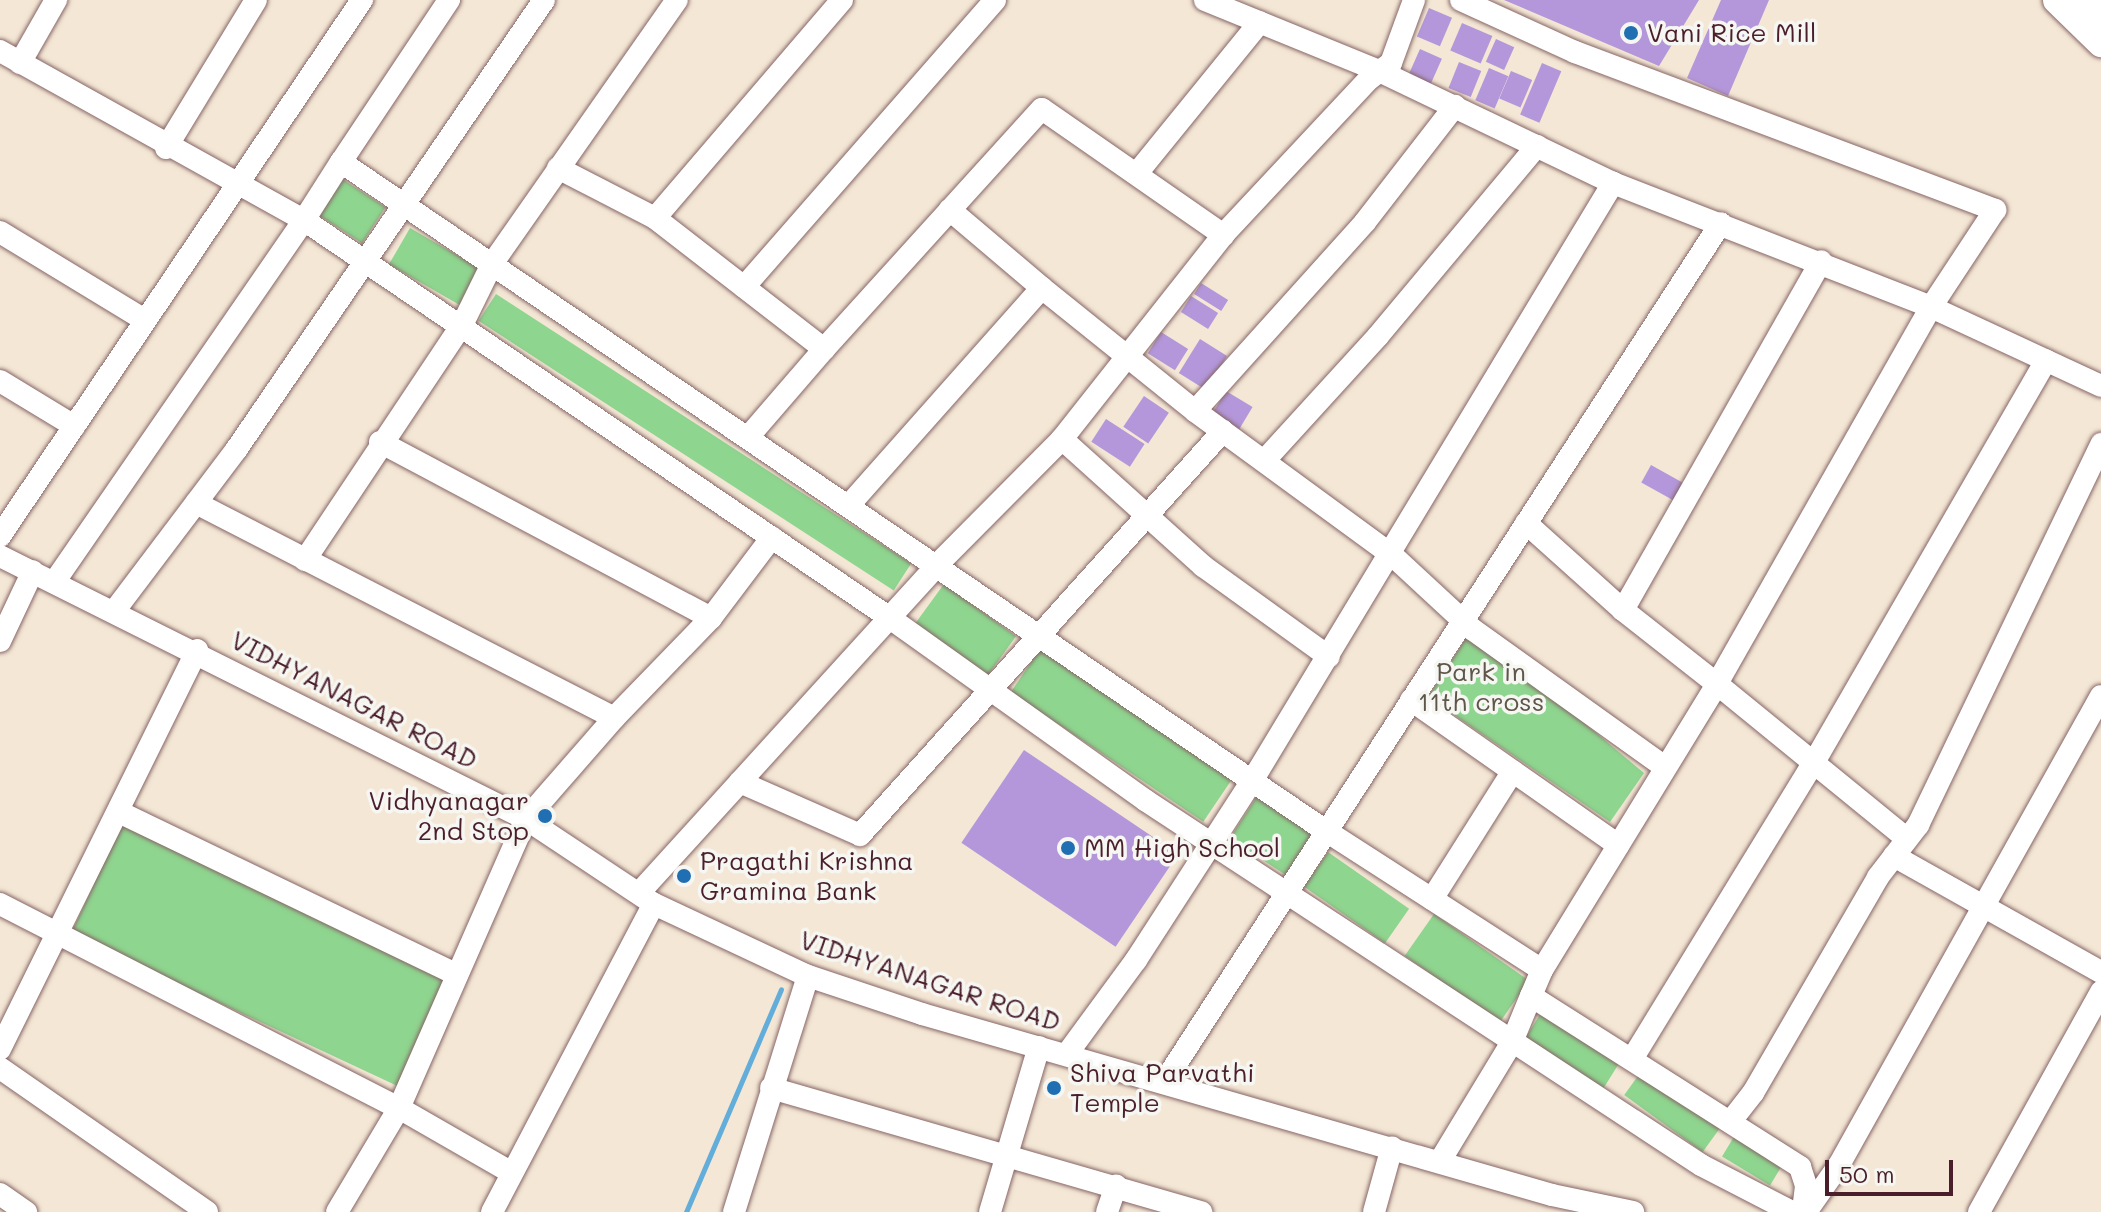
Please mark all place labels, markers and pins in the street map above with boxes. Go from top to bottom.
place label: Vani Rice Mill [1647,17,1817,49]
marker: Vani Rice Mill [1622,24,1640,42]
place label: Vidhyanagar 2nd Stop [368,785,529,846]
marker: Vidhyanagar 2nd Stop [536,807,554,825]
place label: MM High School [1084,832,1280,864]
marker: MM High School [1059,839,1077,857]
place label: Pragathi Krishna Gramina Bank [700,845,913,906]
marker: Pragathi Krishna Gramina Bank [675,867,693,885]
place label: Shiva Parvathi Temple [1070,1057,1255,1118]
marker: Shiva Parvathi Temple [1045,1079,1063,1097]

